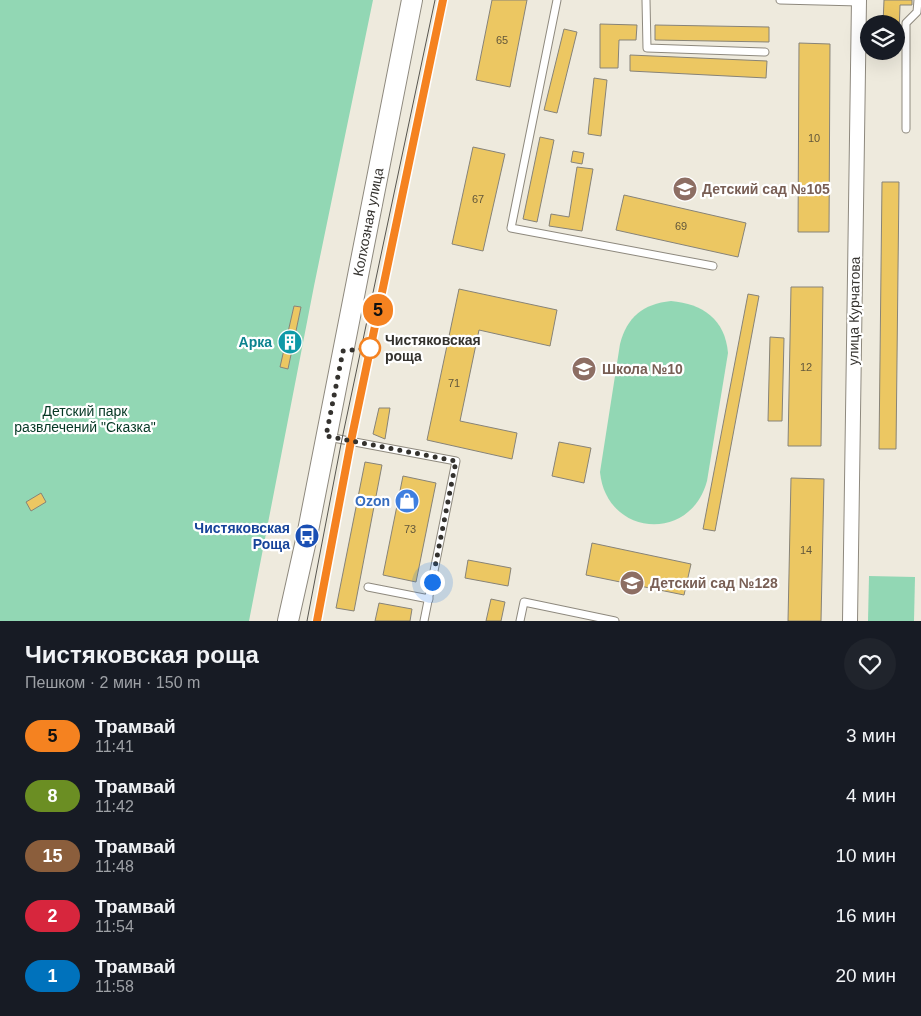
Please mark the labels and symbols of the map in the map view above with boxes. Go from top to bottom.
house number: 65 [496,34,508,46]
house number: 10 [808,132,820,144]
street label: Колхозная улица [350,166,386,278]
school or university icon: Детский сад №105 [672,176,698,202]
place label: Детский сад №105 [702,181,830,197]
house number: 67 [472,193,484,205]
house number: 69 [675,220,687,232]
street label: улица Курчатова [845,256,863,365]
line badge: 5 [362,294,394,326]
building icon: Арка [277,329,303,355]
place label: Чистяковская роща [385,332,481,364]
place label: Арка [239,334,272,350]
marker: Чистяковская роща [359,337,381,359]
school or university icon: Школа №10 [571,356,597,382]
place label: Школа №10 [602,361,683,377]
house number: 12 [800,361,812,373]
house number: 71 [448,377,460,389]
park label: Детский парк развлечений "Сказка" [14,403,156,435]
shop icon: Ozon [394,488,420,514]
place label: Ozon [355,493,390,509]
place label: Чистяковская Роща [194,520,290,552]
bus stop icon: Чистяковская Роща [294,523,320,549]
house number: 73 [404,523,416,535]
house number: 14 [800,544,812,556]
your location [420,570,445,595]
school or university icon: Детский сад №128 [619,570,645,596]
place label: Детский сад №128 [650,575,778,591]

